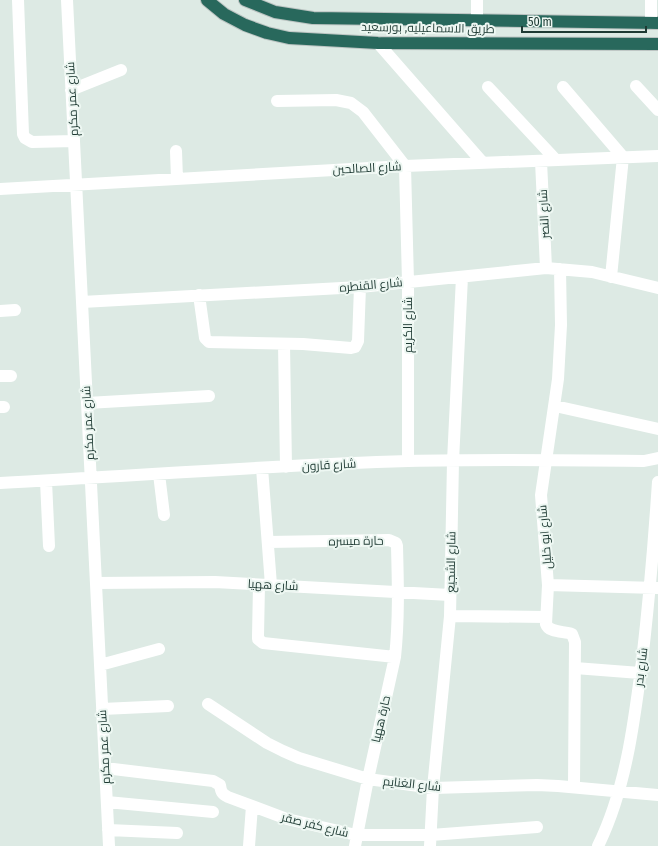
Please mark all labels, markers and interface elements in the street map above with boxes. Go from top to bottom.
scale bar [522,8,646,34]
text: 50 m [528,15,552,29]
street label: طريق الاسماعيليه, بورسعيد [361,20,495,36]
street label: شارع عمر مكرم [63,61,82,137]
street label: شارع الصالحين [332,159,402,178]
street label: شارع النصر [536,189,553,240]
street label: شارع القنطره [339,275,403,296]
street label: شارع الكريم [401,297,416,353]
street label: شارع عمر مكرم [79,385,98,461]
street label: شارع قارون [301,457,357,474]
street label: شارع ابو خليل [535,504,556,570]
street label: شارع الشجيع [443,531,460,593]
street label: حارة ميسره [328,534,384,548]
street label: شارع ههيا [247,577,299,594]
street label: شارع بدر [632,647,651,688]
street label: حارة ههيا [369,694,393,744]
street label: شارع عمر مكرم [95,709,114,785]
street label: شارع الغنايم [382,774,442,795]
street label: شارع كفر صقر [279,810,350,841]

